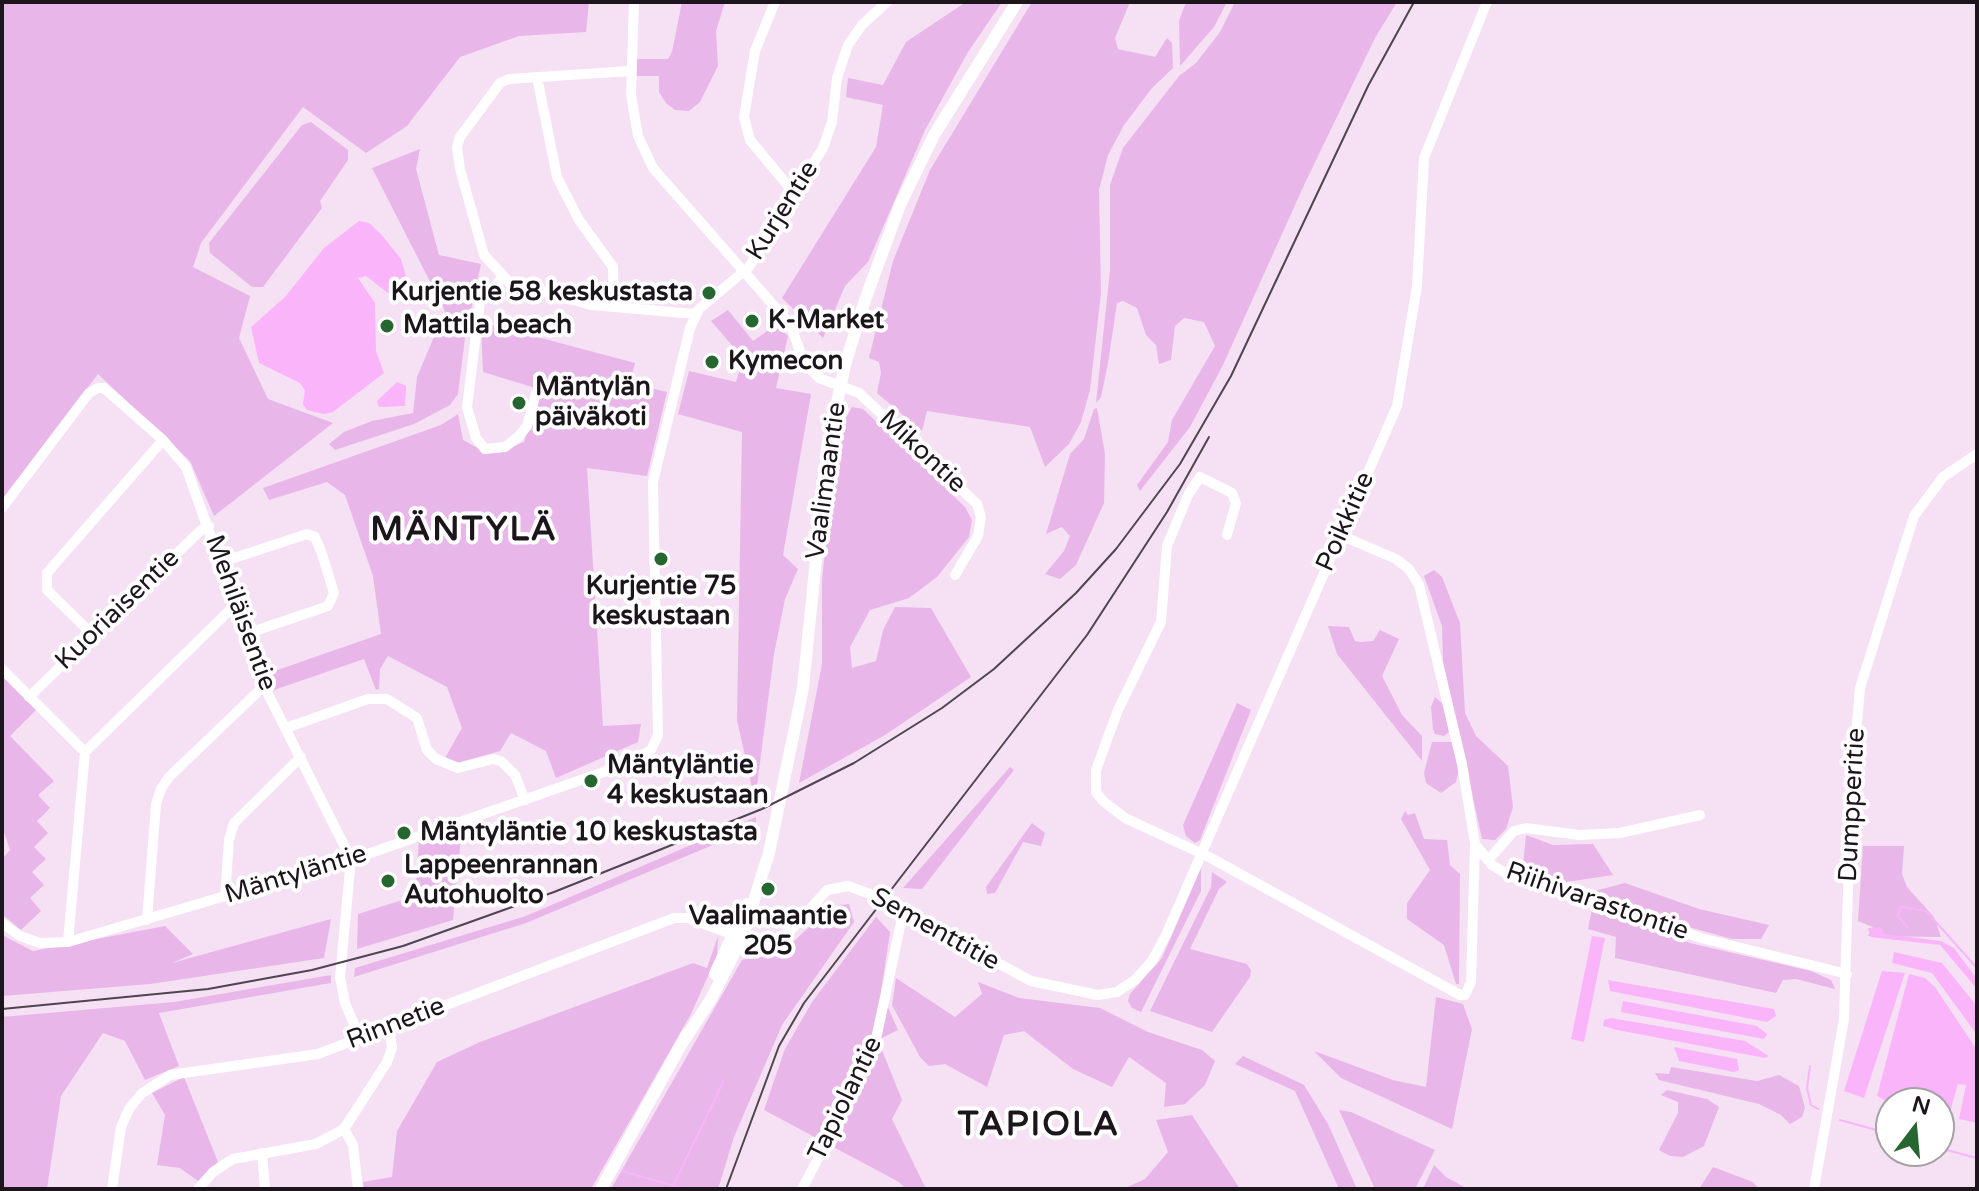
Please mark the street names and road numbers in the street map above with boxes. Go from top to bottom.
street label: Kurjentie [740,156,826,266]
street label: Vaalimaantie [801,400,853,562]
street label: Mikontie [872,404,972,500]
street label: Poikkitie [1310,468,1382,576]
street label: Mehiläisentie [197,531,283,695]
street label: Kuoriaisentie [49,543,187,677]
street label: Dumpperitie [1833,727,1873,883]
street label: Mäntyläntie [221,839,371,911]
street label: Riihivarastontie [1502,856,1692,948]
street label: Sementtitie [865,882,1005,978]
street label: Rinnetie [343,991,449,1057]
street label: Tapiolantie [802,1032,890,1166]

